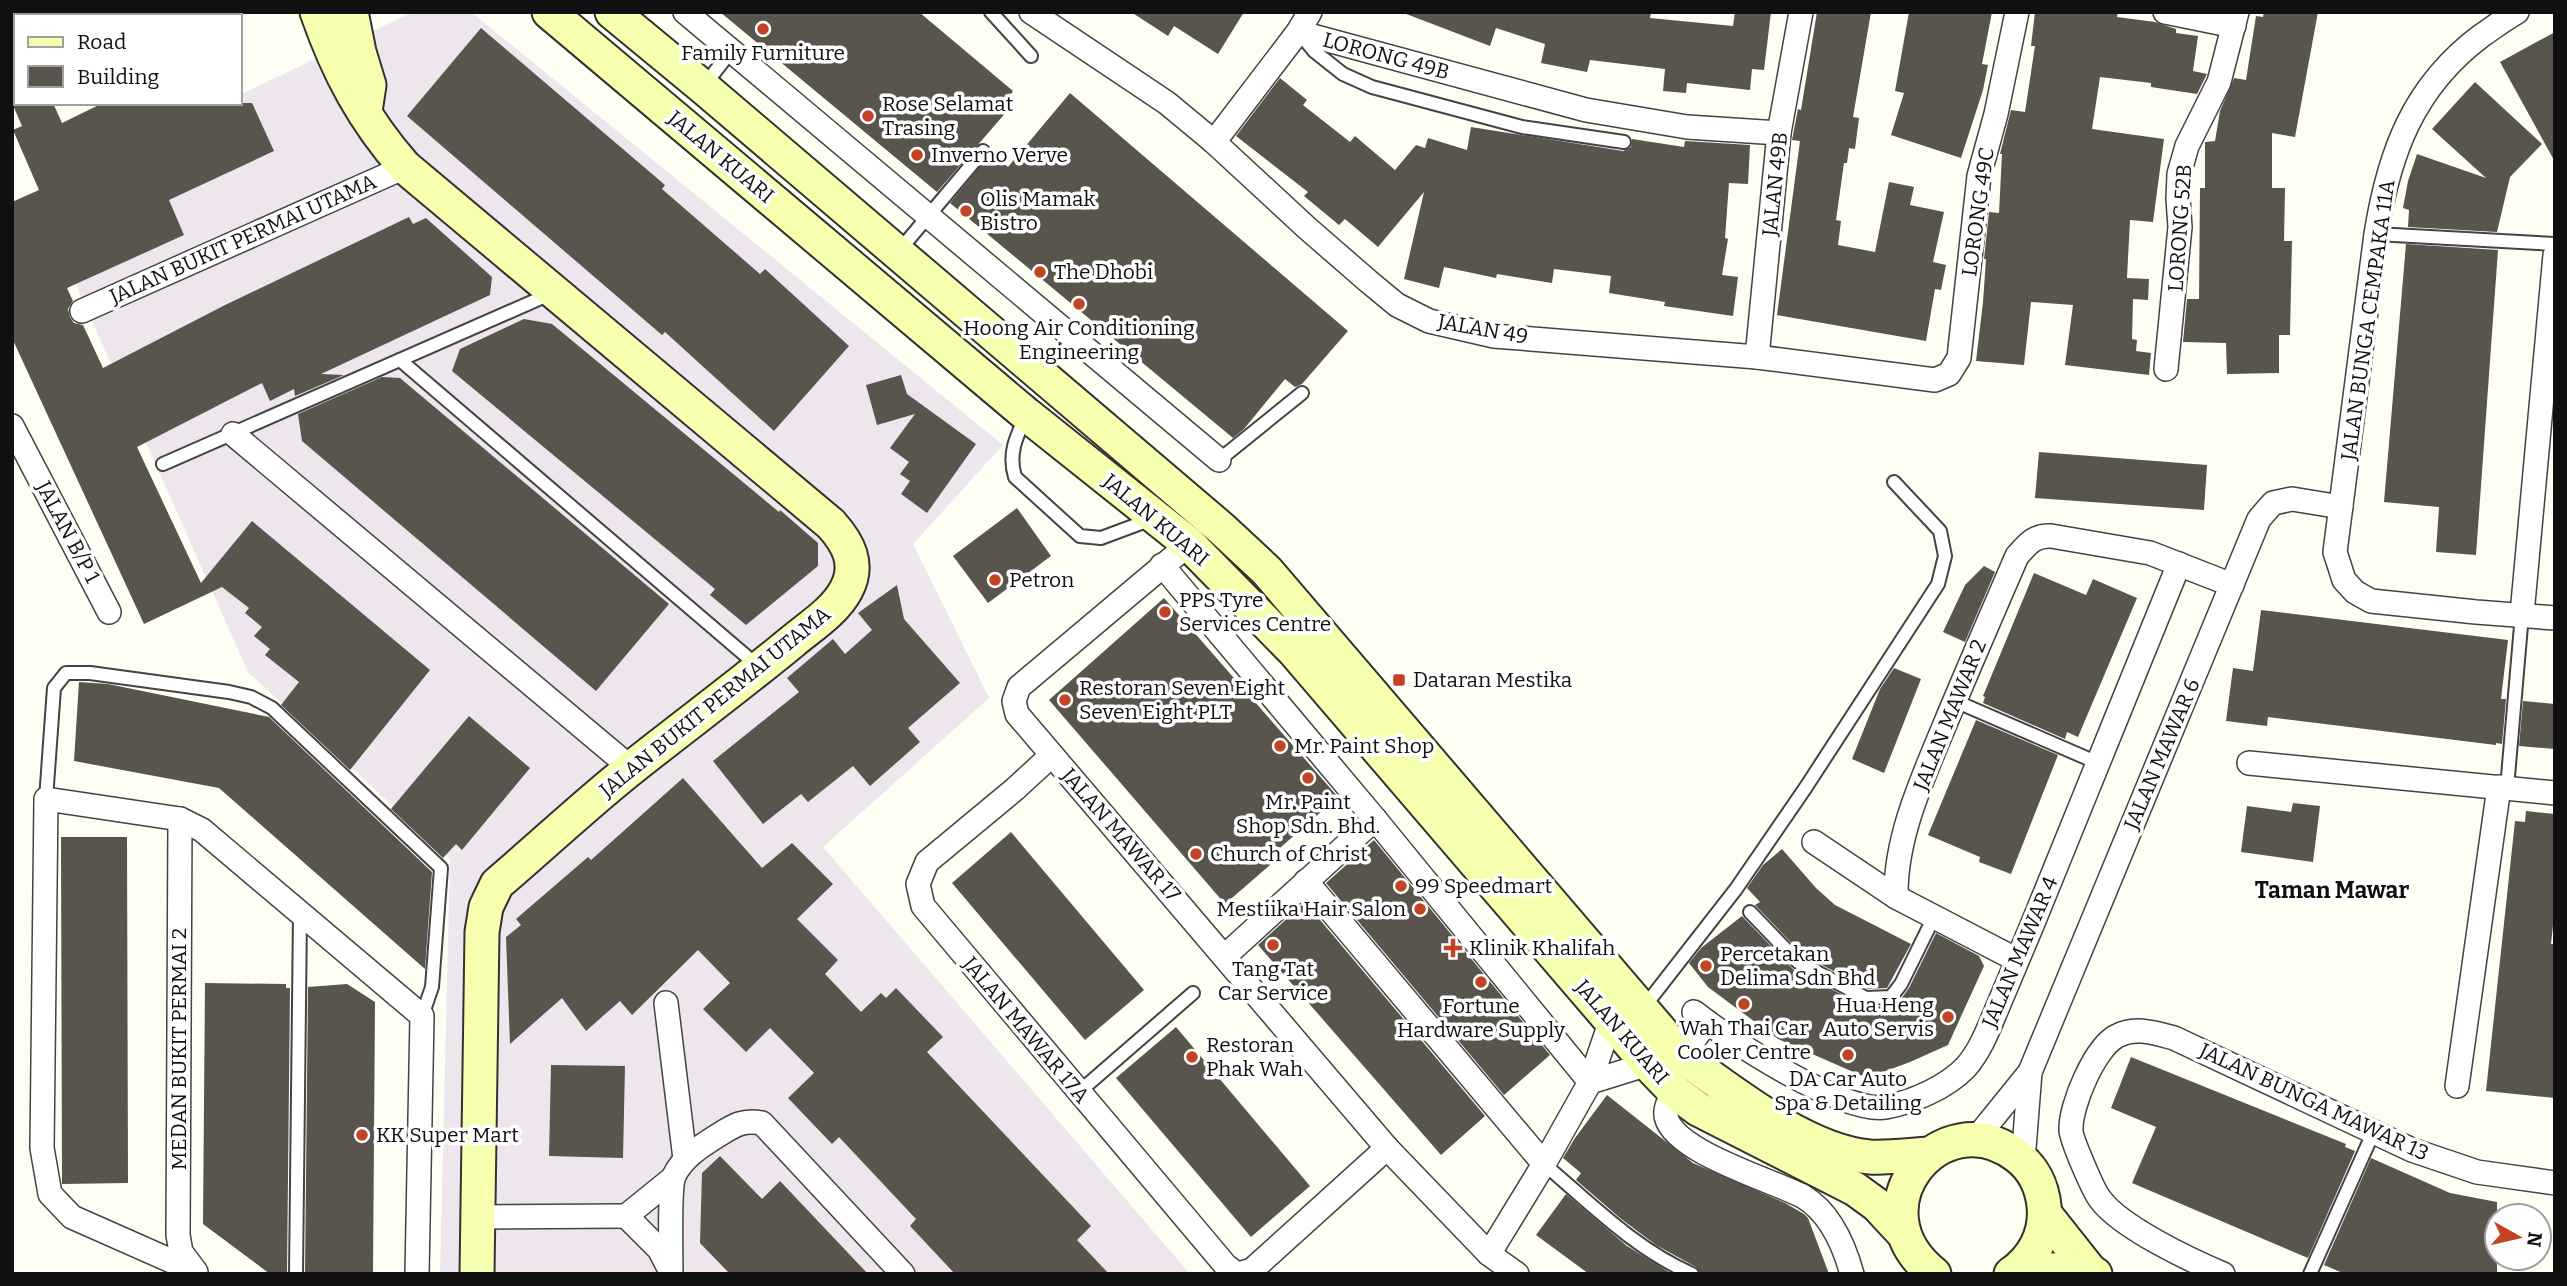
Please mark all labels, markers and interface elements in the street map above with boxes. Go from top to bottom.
legend [14,14,242,105]
marker: Family Furniture [755,21,771,37]
street label: LORONG 49B [1320,27,1452,85]
text: Road [77,29,126,55]
place label: Family Furniture [681,40,845,66]
text: Building [77,64,160,90]
place label: Rose Selamat Trasing [882,91,1014,141]
street label: JALAN KUARI [662,105,779,209]
marker: Rose Selamat Trasing [860,108,876,124]
street label: JALAN 49B [1757,131,1793,238]
place label: Inverno Verve [931,142,1068,168]
street label: LORONG 49C [1956,146,2000,278]
marker: Inverno Verve [909,147,925,163]
street label: LORONG 52B [2163,163,2197,293]
street label: JALAN BUKIT PERMAI UTAMA [105,168,381,310]
street label: JALAN BUNGA CEMPAKA 11A [2335,178,2401,463]
place label: Olis Mamak Bistro [980,186,1095,236]
marker: Olis Mamak Bistro [958,203,974,219]
place label: The Dhobi [1054,259,1153,285]
marker: The Dhobi [1032,264,1048,280]
marker: Hoong Air Conditioning Engineering [1071,296,1087,312]
street label: JALAN 49 [1435,308,1530,350]
place label: Hoong Air Conditioning Engineering [963,315,1195,365]
street label: JALAN KUARI [1097,468,1214,572]
street label: JALAN B/P 1 [30,476,106,588]
place label: Petron [1009,567,1074,593]
marker: Petron [987,572,1003,588]
place label: PPS Tyre Services Centre [1179,587,1331,637]
street label: JALAN BUKIT PERMAI UTAMA [594,601,836,804]
marker: PPS Tyre Services Centre [1157,604,1173,620]
street label: JALAN MAWAR 2 [1907,636,1992,795]
place label: Dataran Mestika [1413,667,1573,693]
marker: Dataran Mestika [1391,672,1407,688]
street label: JALAN MAWAR 6 [2118,674,2206,834]
place label: Restoran Seven Eight Seven Eight PLT [1079,675,1286,725]
marker: Restoran Seven Eight Seven Eight PLT [1057,692,1073,708]
place label: Mr. Paint Shop [1294,733,1434,759]
marker: Mr. Paint Shop [1272,738,1288,754]
street label: JALAN MAWAR 17 [1055,762,1186,907]
marker: Mr. Paint Shop Sdn. Bhd. [1300,770,1316,786]
place label: Mr. Paint Shop Sdn. Bhd. [1236,789,1380,839]
place label: Church of Christ [1210,841,1368,867]
marker: Church of Christ [1188,846,1204,862]
place label: 99 Speedmart [1415,873,1552,899]
street label: JALAN MAWAR 4 [1976,873,2064,1032]
district label: Taman Mawar [2255,876,2409,904]
marker: 99 Speedmart [1393,878,1409,894]
place label: Mestiika Hair Salon [1216,896,1406,922]
marker: Mestiika Hair Salon [1412,901,1428,917]
street label: MEDAN BUKIT PERMAI 2 [166,928,192,1170]
place label: Klinik Khalifah [1469,935,1615,961]
marker: Tang Tat Car Service [1265,937,1281,953]
marker: Klinik Khalifah [1443,938,1463,958]
place label: Percetakan Delima Sdn Bhd [1720,941,1876,991]
street label: JALAN MAWAR 17A [957,951,1095,1109]
place label: Tang Tat Car Service [1218,956,1328,1006]
marker: Percetakan Delima Sdn Bhd [1698,958,1714,974]
marker: Fortune Hardware Supply [1473,974,1489,990]
street label: JALAN KUARI [1569,974,1675,1090]
place label: Hua Heng Auto Servis [1823,992,1934,1042]
place label: Fortune Hardware Supply [1397,993,1566,1043]
marker: Wah Thai Car Cooler Centre [1736,996,1752,1012]
marker: Hua Heng Auto Servis [1940,1009,1956,1025]
place label: Wah Thai Car Cooler Centre [1677,1015,1811,1065]
place label: Restoran Phak Wah [1206,1032,1303,1082]
street label: JALAN BUNGA MAWAR 13 [2194,1037,2433,1167]
marker: DA Car Auto Spa & Detailing [1840,1047,1856,1063]
marker: Restoran Phak Wah [1184,1049,1200,1065]
place label: DA Car Auto Spa & Detailing [1774,1066,1922,1116]
place label: KK Super Mart [376,1122,519,1148]
marker: KK Super Mart [354,1127,370,1143]
north arrow [2483,1202,2553,1272]
text: N [2522,1230,2547,1248]

